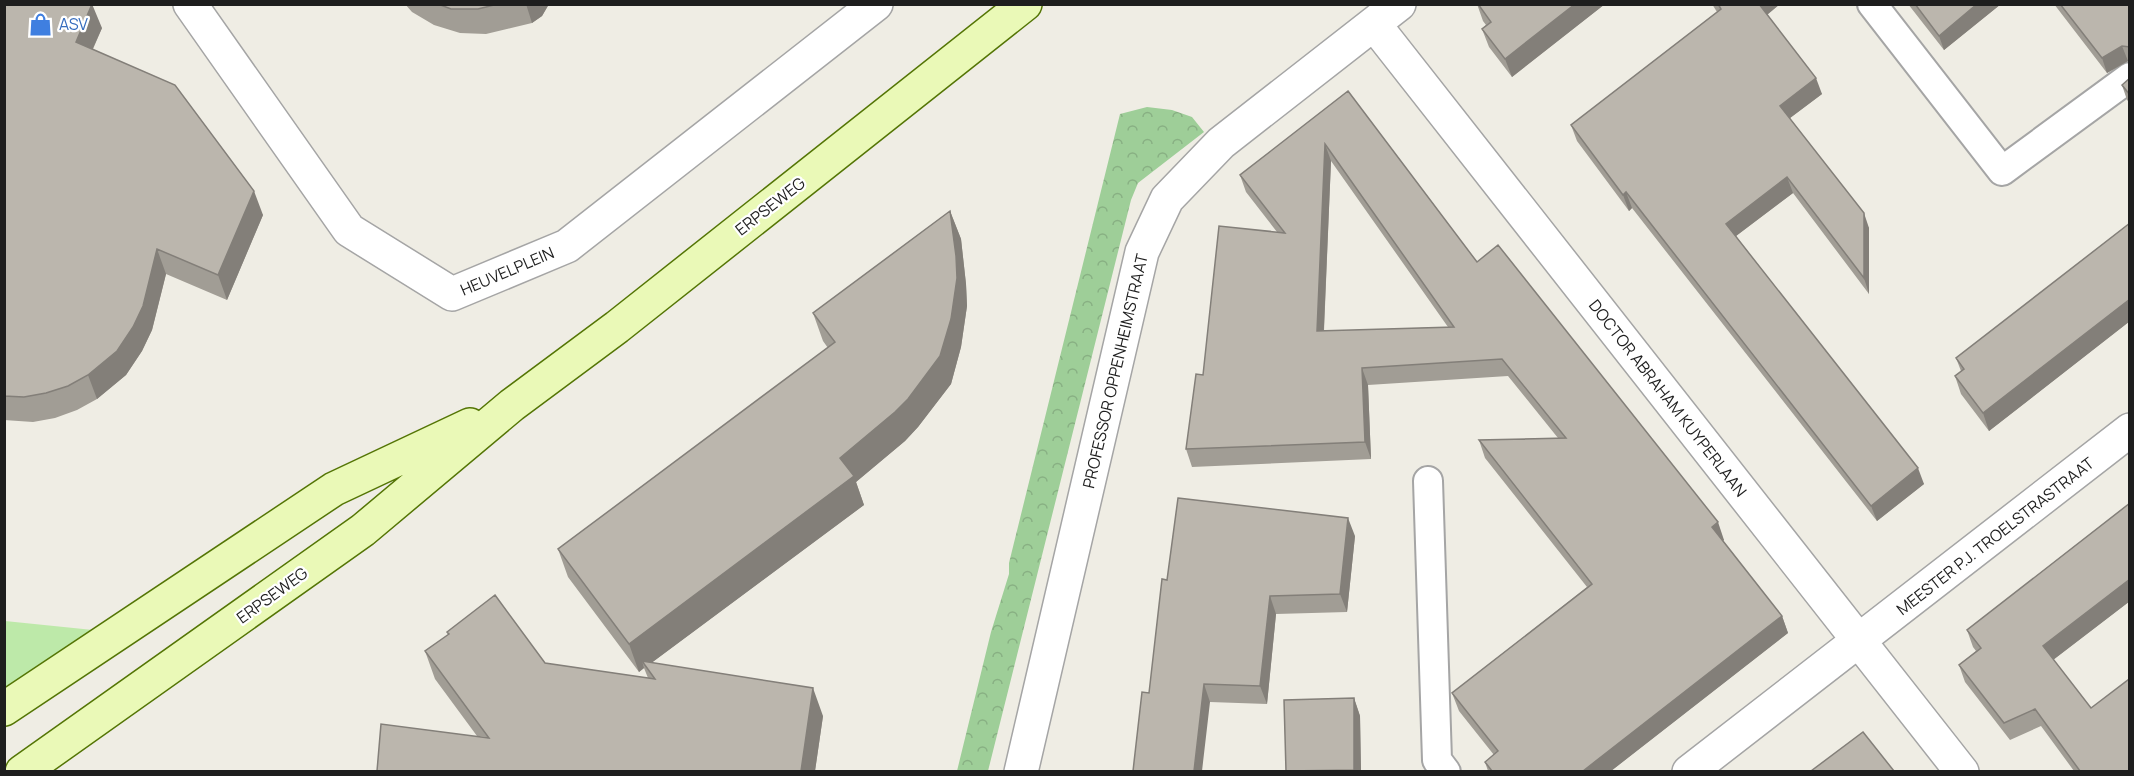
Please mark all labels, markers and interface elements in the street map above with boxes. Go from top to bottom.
shop icon: ASV [28,11,54,37]
place label: ASV [59,13,88,35]
street label: ERPSEWEG [731,172,809,240]
street label: HEUVELPLEIN [457,241,557,301]
street label: PROFESSOR OPPENHEIMSTRAAT [1077,251,1153,490]
street label: DOCTOR ABRAHAM KUYPERLAAN [1584,295,1752,501]
street label: MEESTER P.J. TROELSTRASTRAAT [1892,452,2099,620]
street label: ERPSEWEG [232,562,312,628]

